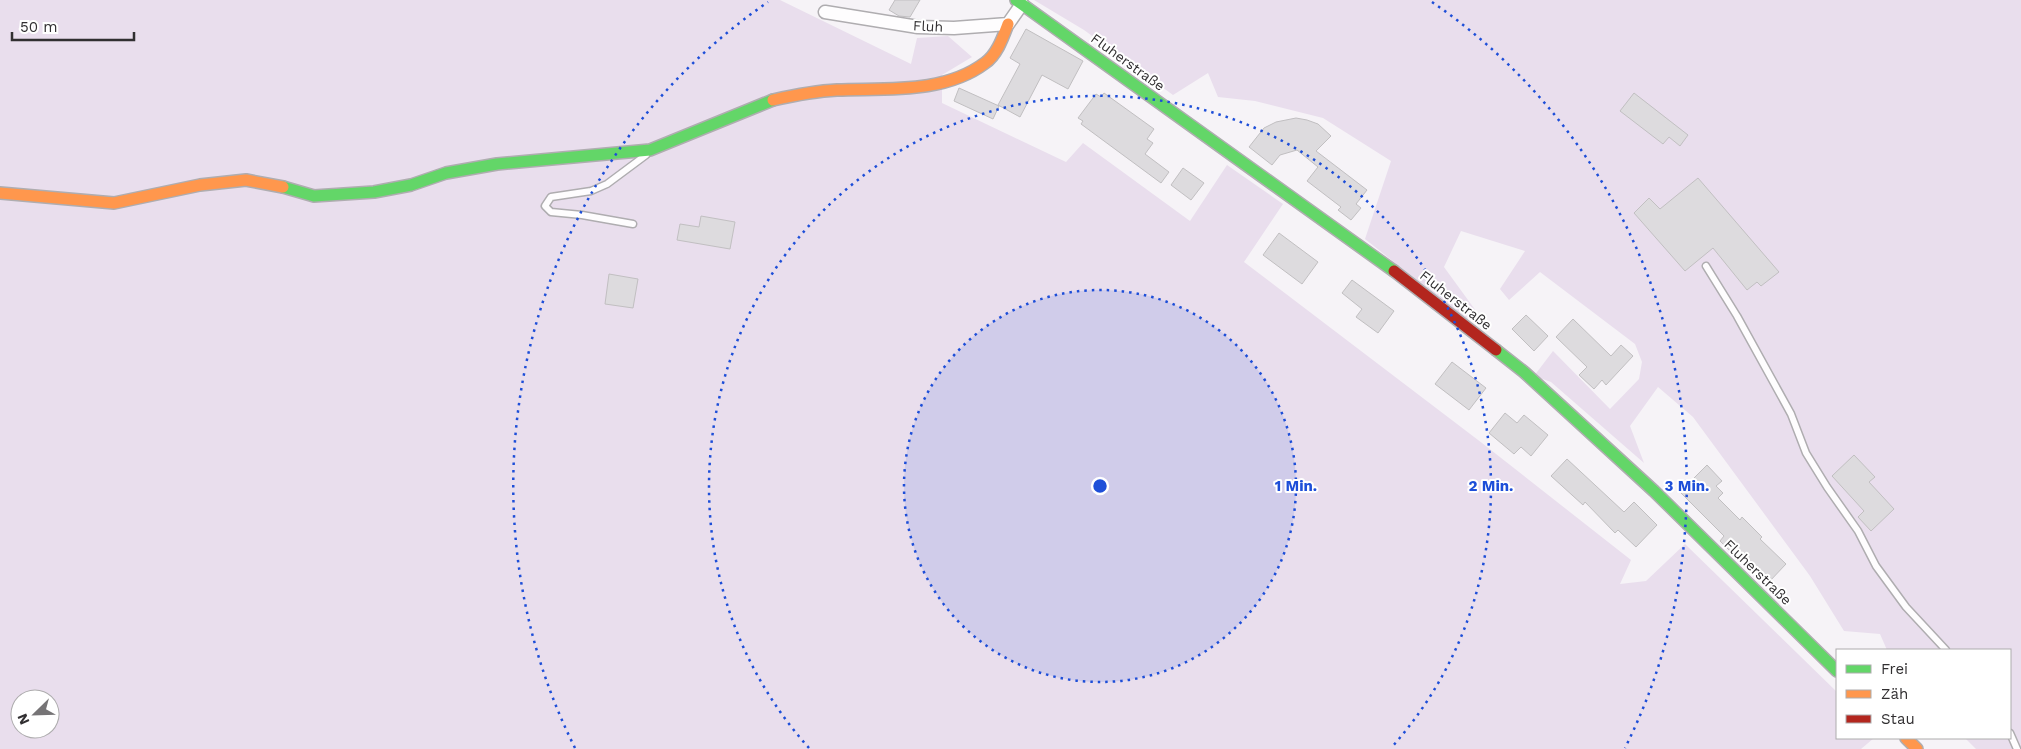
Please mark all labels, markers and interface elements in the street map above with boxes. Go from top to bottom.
scale bar [12,10,135,42]
street label: Fluh [913,17,943,35]
text: 50 m [20,18,57,36]
street label: Fluherstraße [1088,30,1168,94]
street label: Fluherstraße [1417,267,1495,333]
centre of rings [1091,477,1109,495]
text: 1 Min. [1275,477,1317,495]
text: 2 Min. [1469,477,1513,495]
text: 3 Min. [1665,477,1709,495]
street label: Fluherstraße [1721,536,1795,608]
legend [1836,649,2011,739]
text: Frei [1881,660,1908,678]
text: Zäh [1881,685,1908,703]
north arrow [10,689,60,739]
text: Stau [1881,710,1915,728]
text: N [14,711,32,727]

